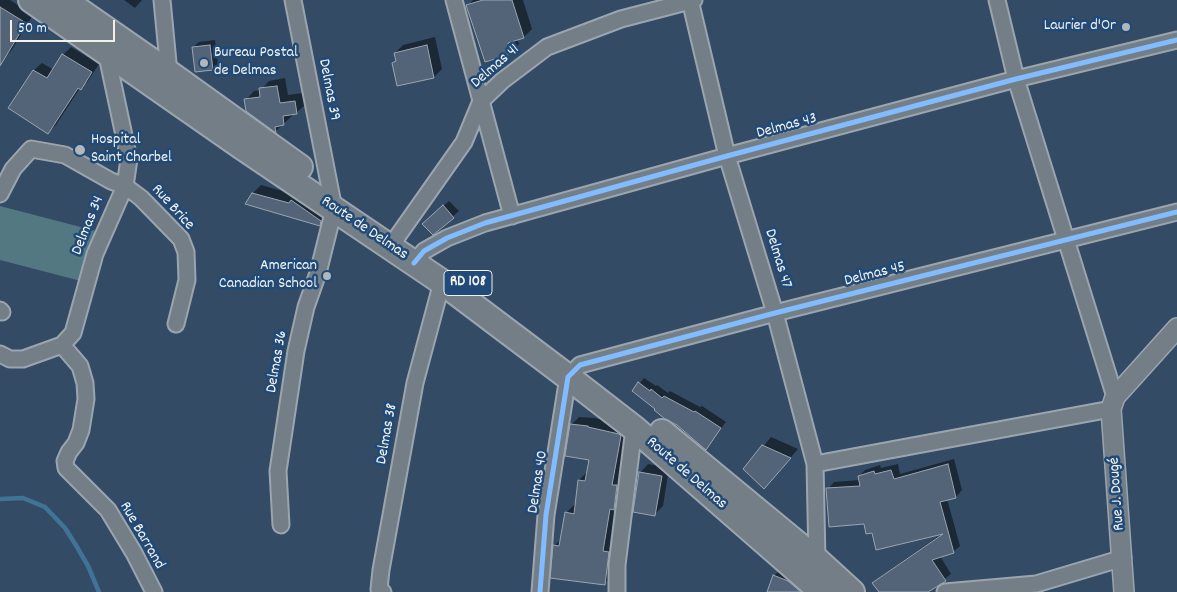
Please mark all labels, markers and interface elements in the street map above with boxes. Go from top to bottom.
scale bar [12,10,118,42]
place label: Laurier d'Or [1044,17,1116,37]
text: 50 m [18,18,47,40]
marker: Laurier d'Or [1120,21,1132,33]
street label: Delmas 41 [468,41,524,93]
place label: Bureau Postal de Delmas [214,44,298,82]
marker: Bureau Postal de Delmas [198,57,210,69]
street label: Delmas 39 [313,58,343,122]
street label: Delmas 43 [755,110,819,144]
place label: Hospital Saint Charbel [91,131,172,169]
marker: Hospital Saint Charbel [73,143,87,157]
street label: Rue Brice [146,181,198,235]
street label: Route de Delmas [317,193,411,265]
street label: Delmas 34 [69,194,109,258]
street label: Delmas 47 [759,227,795,291]
place label: American Canadian School [219,257,317,295]
street label: Delmas 45 [843,258,907,292]
marker: American Canadian School [321,270,333,282]
road number: RD 108 [444,270,492,296]
street label: Delmas 36 [263,329,293,395]
street label: Delmas 38 [373,402,403,466]
street label: Route de Delmas [642,434,730,514]
street label: Delmas 40 [525,449,553,515]
street label: Rue J. Dougé [1106,457,1130,531]
street label: Rue Barrand [114,499,168,573]

